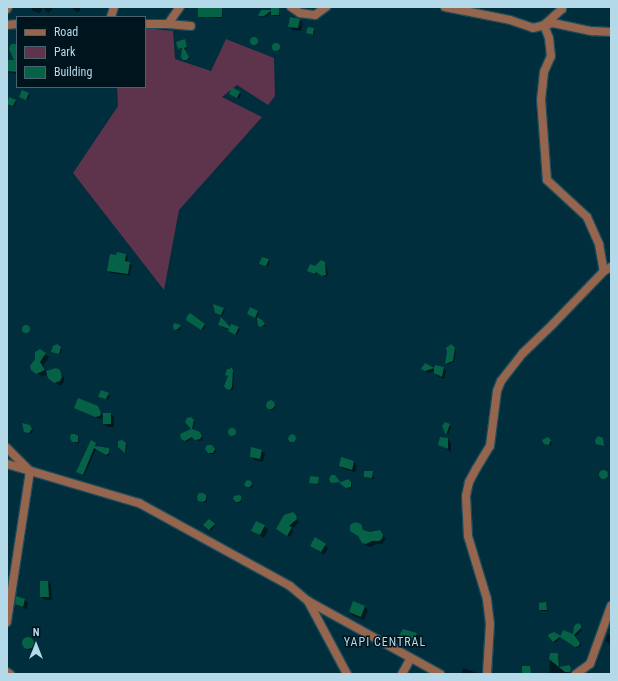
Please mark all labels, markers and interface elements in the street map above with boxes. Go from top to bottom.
legend [16,16,146,88]
text: Road [54,25,78,39]
text: Park [54,45,75,59]
text: Building [54,65,92,79]
north arrow [16,625,56,665]
text: N [33,626,39,639]
district label: YAPI CENTRAL [344,636,426,650]

